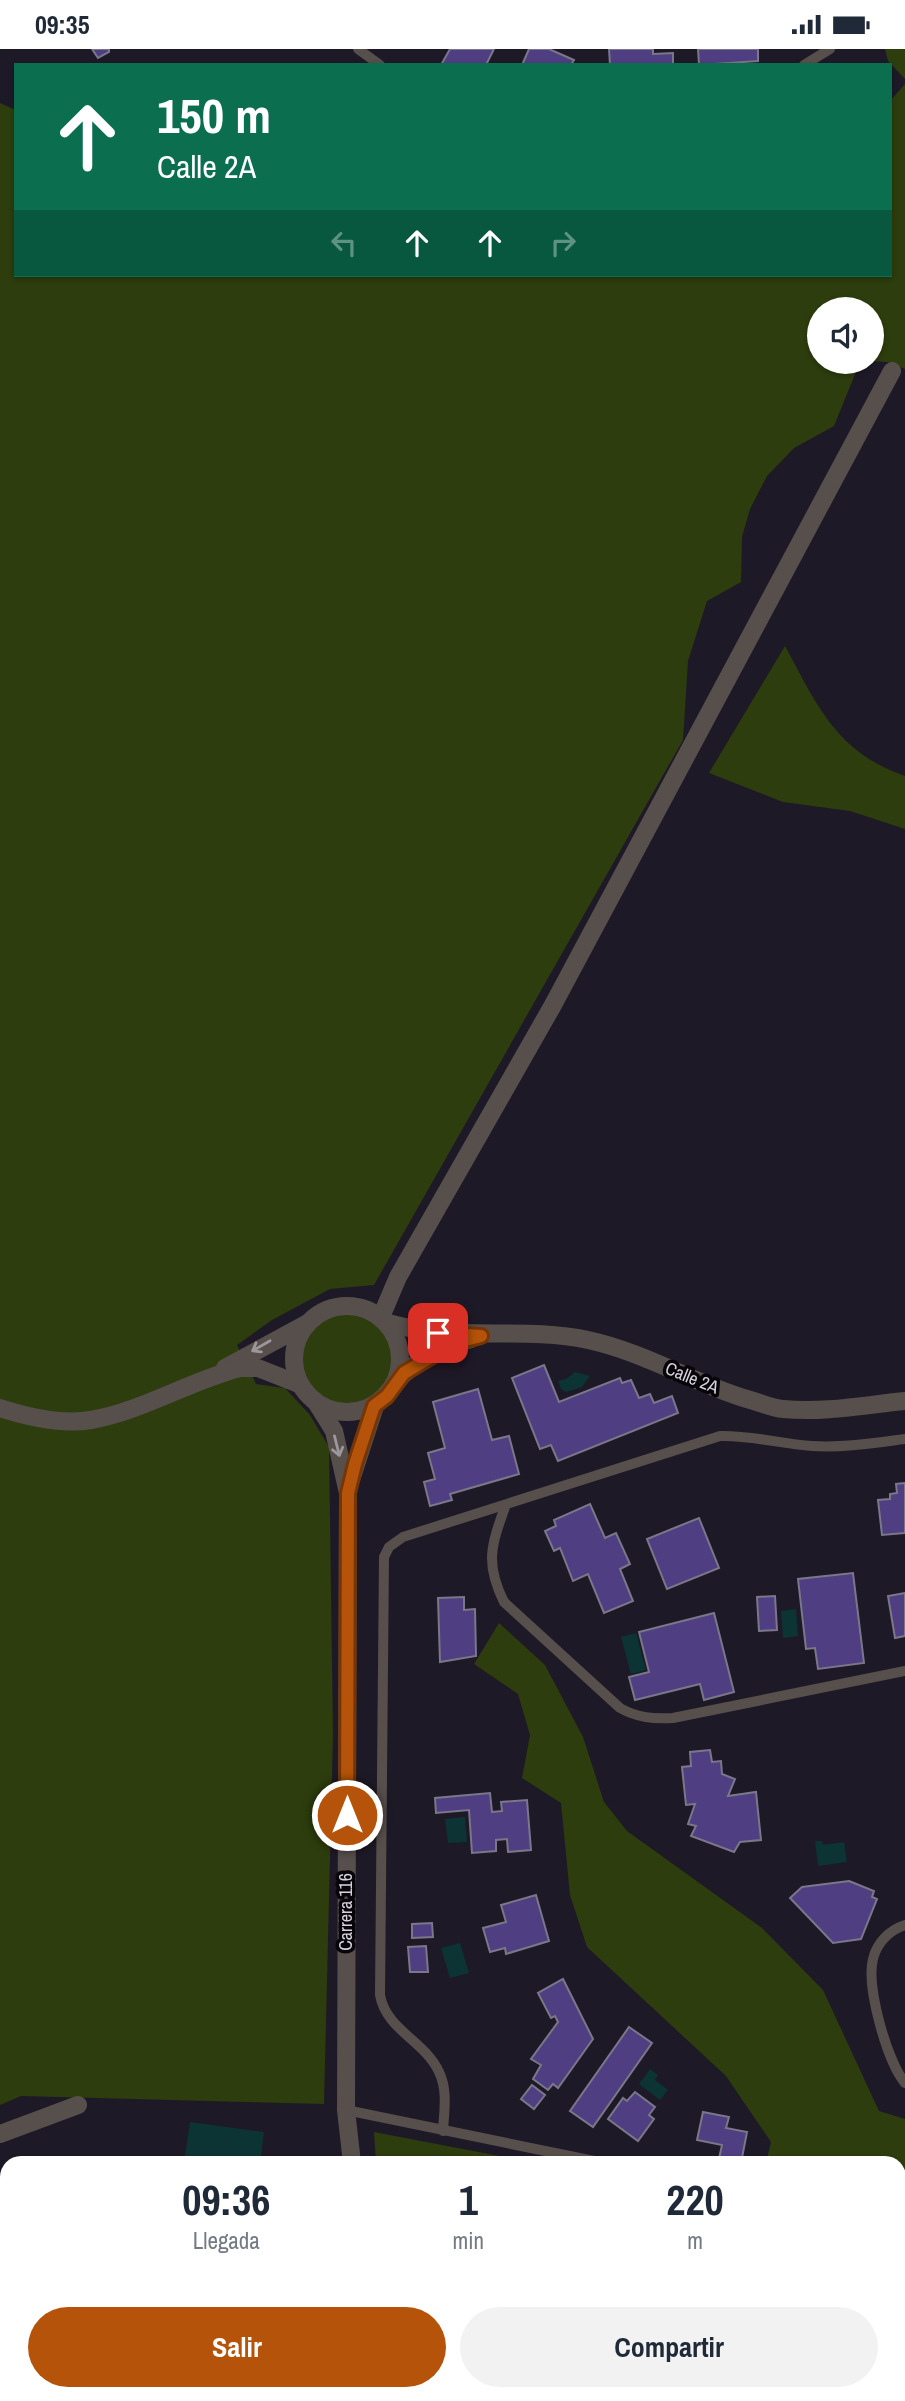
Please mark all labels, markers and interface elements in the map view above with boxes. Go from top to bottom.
text: 09:35 [35,7,90,42]
text: 150 m [157,82,271,148]
icon: ahead [42,91,133,182]
text: Calle 2A [157,145,256,188]
icon: left [325,224,363,262]
icon: ahead [398,224,436,262]
icon: ahead [471,224,509,262]
icon: right [544,224,582,262]
map controls [807,297,884,374]
button: sound [807,297,884,374]
pin [408,1303,468,1363]
icon: arrive [419,1314,457,1352]
one-way arrow [251,1340,272,1353]
street label: Calle 2A [662,1355,723,1400]
one-way arrow [331,1434,344,1456]
position arrow [310,1778,384,1852]
street label: Carrera 116 [333,1873,358,1951]
text: 09:36 [182,2172,270,2228]
text: 1 [459,2172,478,2228]
text: 220 [666,2172,724,2228]
text: Llegada [193,2225,260,2256]
text: min [453,2225,484,2256]
text: m [687,2225,703,2256]
button: Salir [28,2307,446,2387]
button: Compartir [460,2307,878,2387]

